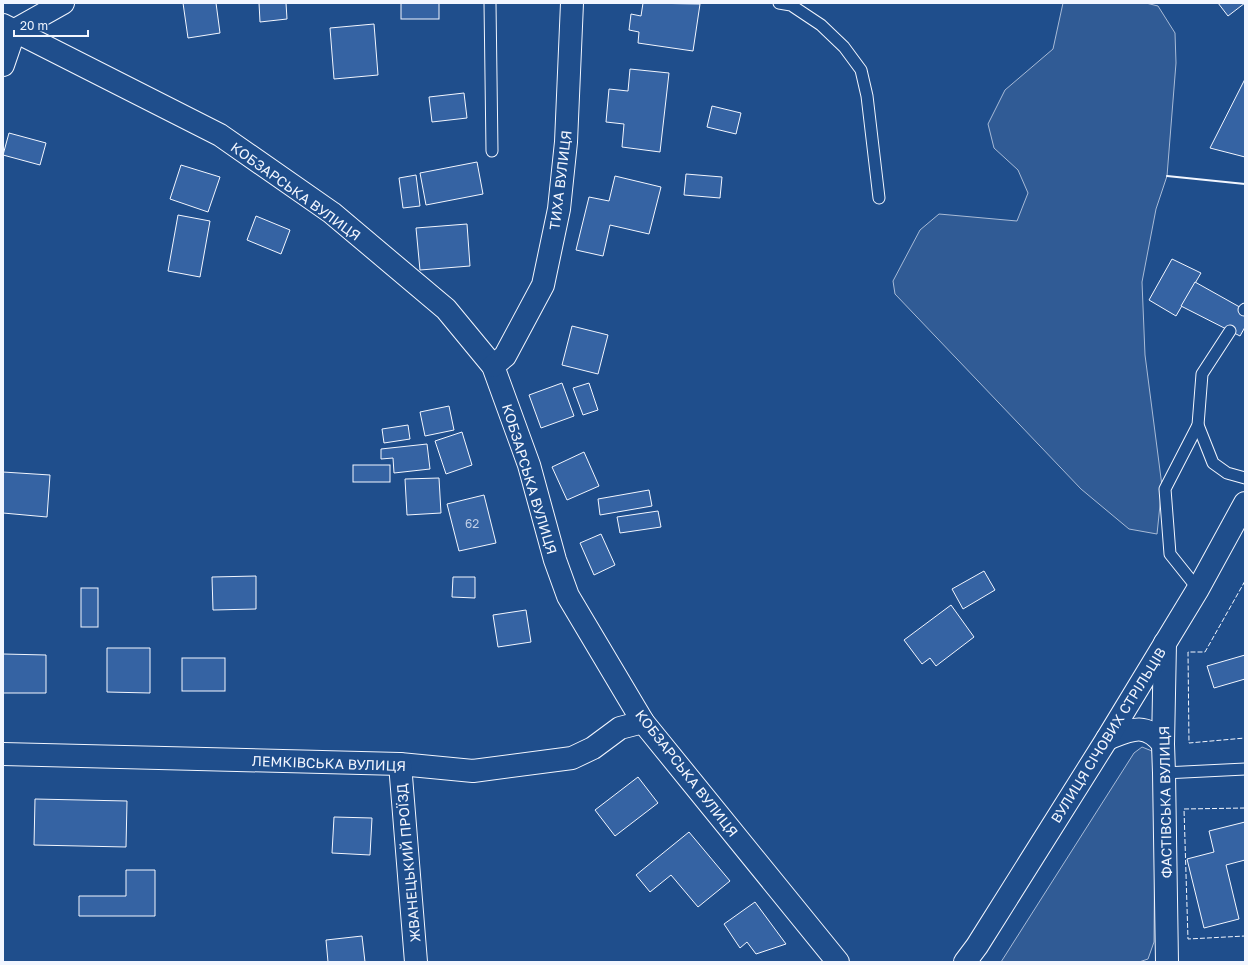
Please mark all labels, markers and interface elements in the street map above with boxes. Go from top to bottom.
scale bar [14,12,88,38]
text: 20 m [20,18,48,33]
street label: ТИХА ВУЛИЦЯ [545,129,575,231]
street label: КОБЗАРСЬКА ВУЛИЦЯ [228,138,364,244]
street label: КОБЗАРСЬКА ВУЛИЦЯ [499,402,561,556]
house number: 62 [465,516,479,531]
street label: ВУЛИЦЯ СІЧОВИХ СТРІЛЬЦІВ [1047,644,1169,826]
street label: КОБЗАРСЬКА ВУЛИЦЯ [632,706,742,840]
street label: ФАСТІВСЬКА ВУЛИЦЯ [1155,726,1175,878]
street label: ЛЕМКІВСЬКА ВУЛИЦЯ [252,752,406,774]
street label: ЖВАНЕЦЬКИЙ ПРОЇЗД [393,783,423,943]

